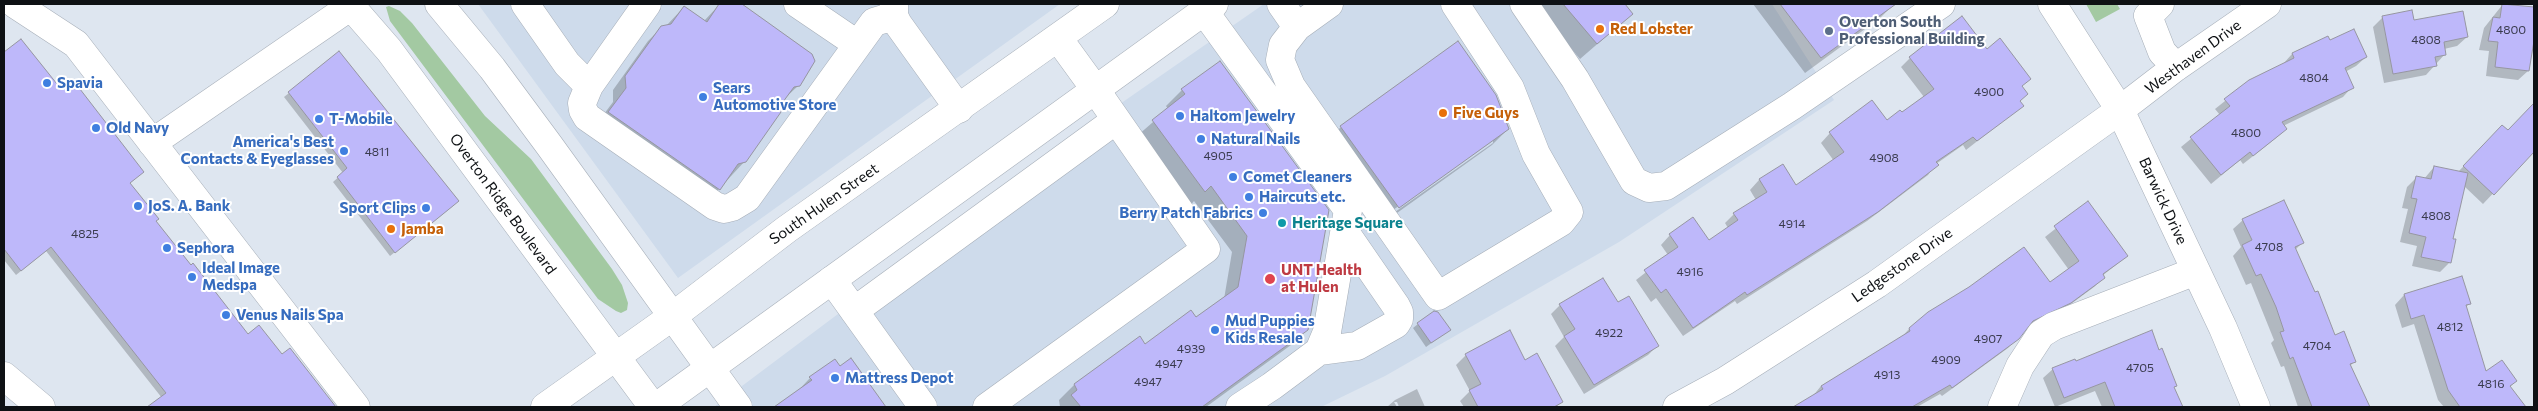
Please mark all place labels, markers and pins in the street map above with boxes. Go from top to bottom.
place label: Overton South Professional Building [1839,13,1985,48]
place label: Red Lobster [1610,20,1693,38]
marker: Red Lobster [1594,23,1606,35]
marker: Overton South Professional Building [1823,25,1835,37]
place label: Spavia [57,74,103,92]
marker: Spavia [41,77,53,89]
place label: Sears Automotive Store [713,79,837,114]
marker: Sears Automotive Store [697,91,709,103]
place label: Five Guys [1453,104,1519,122]
place label: Haltom Jewelry [1190,107,1295,125]
marker: Five Guys [1437,107,1449,119]
place label: T-Mobile [329,110,393,128]
marker: Haltom Jewelry [1174,110,1186,122]
marker: T-Mobile [313,113,325,125]
place label: Old Navy [106,119,169,137]
marker: Old Navy [90,122,102,134]
place label: Natural Nails [1211,130,1300,148]
place label: America's Best Contacts & Eyeglasses [181,133,334,168]
marker: Natural Nails [1195,133,1207,145]
marker: America's Best Contacts & Eyeglasses [338,145,350,157]
place label: Comet Cleaners [1243,168,1352,186]
marker: Comet Cleaners [1227,171,1239,183]
place label: Haircuts etc. [1259,188,1346,206]
marker: Haircuts etc. [1243,191,1255,203]
place label: JoS. A. Bank [148,197,230,215]
place label: Sport Clips [340,199,416,217]
marker: JoS. A. Bank [132,200,144,212]
marker: Sport Clips [420,202,432,214]
place label: Berry Patch Fabrics [1119,204,1253,222]
marker: Berry Patch Fabrics [1257,207,1269,219]
place label: Heritage Square [1292,214,1403,232]
marker: Heritage Square [1276,217,1288,229]
place label: Jamba [401,220,444,238]
marker: Jamba [385,223,397,235]
place label: Sephora [177,239,234,257]
marker: Sephora [161,242,173,254]
place label: Ideal Image Medspa [202,259,280,294]
place label: UNT Health at Hulen [1281,261,1362,296]
marker: Ideal Image Medspa [186,271,198,283]
marker: UNT Health at Hulen [1263,272,1277,286]
place label: Venus Nails Spa [236,306,344,324]
marker: Venus Nails Spa [220,309,232,321]
place label: Mud Puppies Kids Resale [1225,312,1315,347]
marker: Mud Puppies Kids Resale [1209,324,1221,336]
place label: Mattress Depot [845,369,954,387]
marker: Mattress Depot [829,372,841,384]

